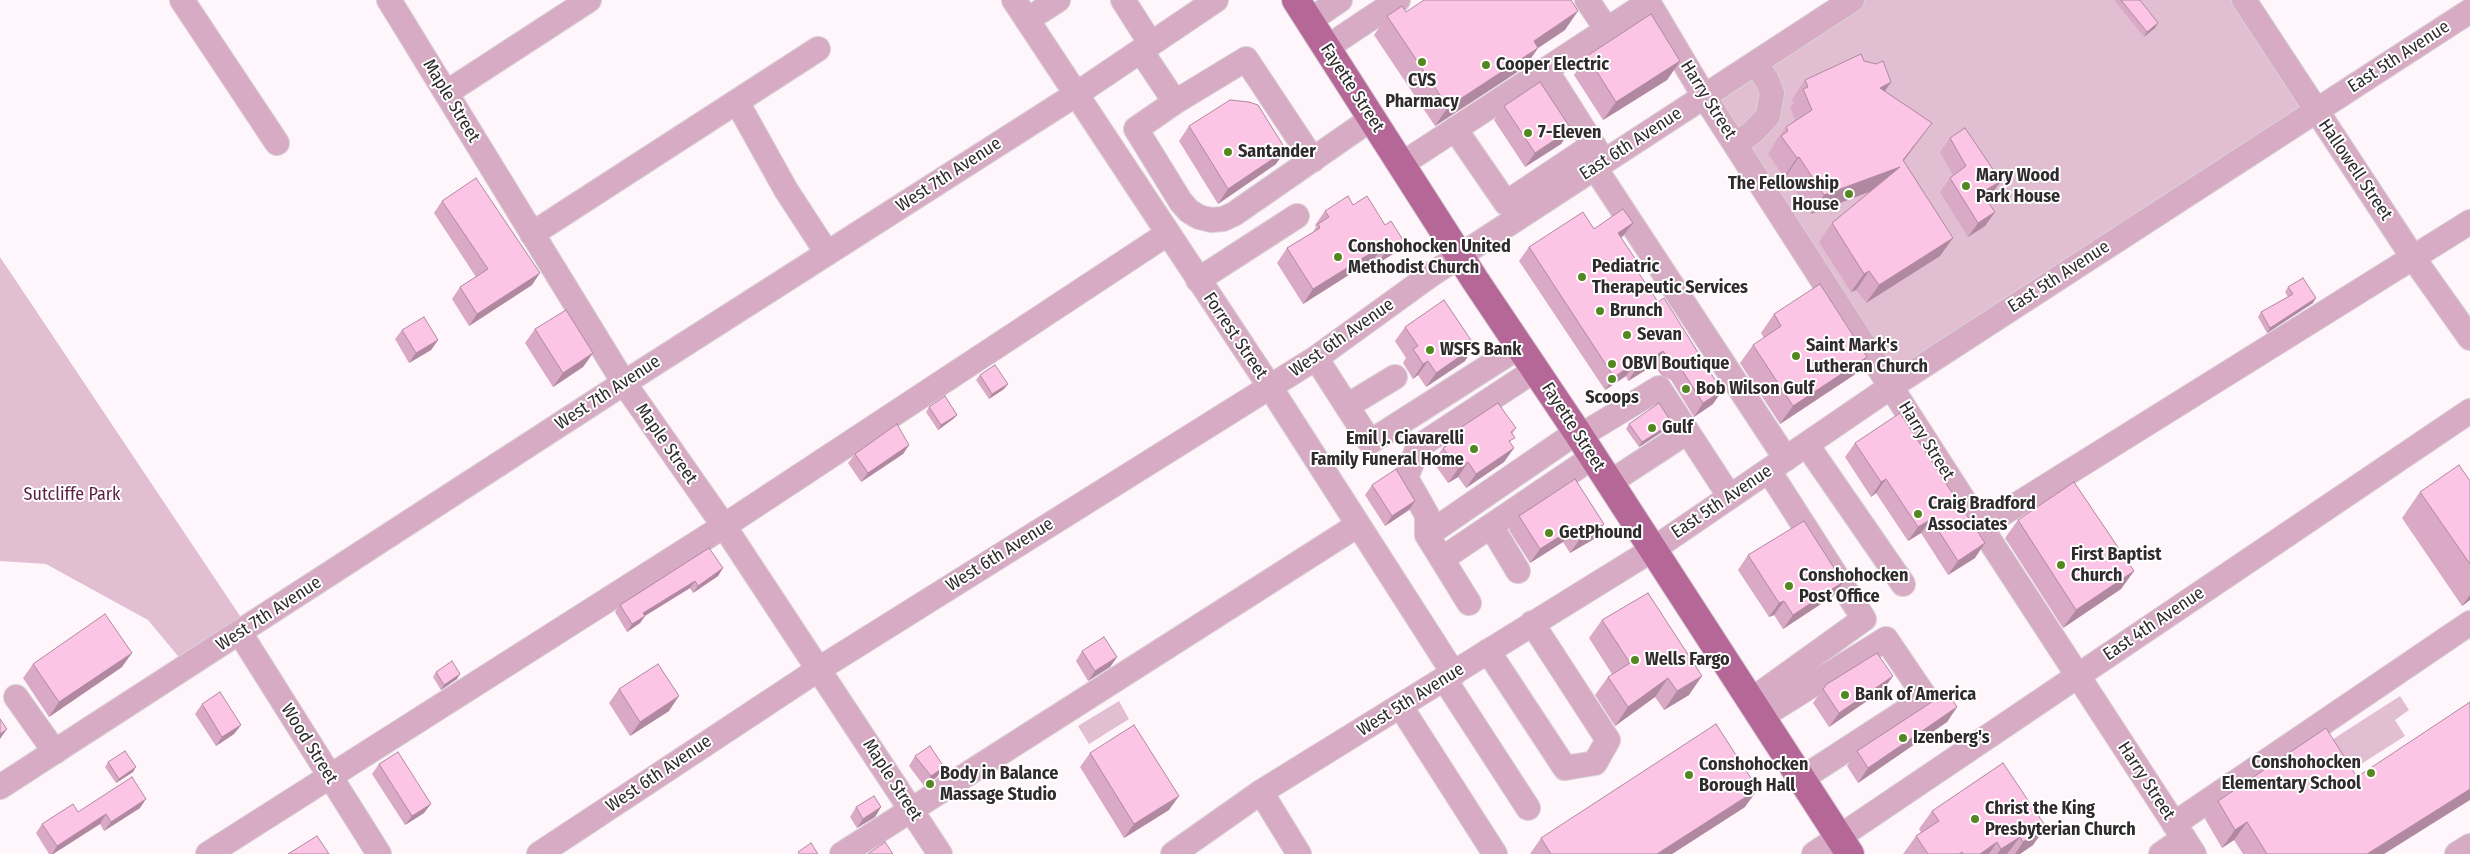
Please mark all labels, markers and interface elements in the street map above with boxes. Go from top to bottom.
street label: East 5th Avenue [2344,16,2454,98]
street label: Fayette Street [1315,40,1389,136]
place label: Cooper Electric [1496,54,1609,76]
street label: Maple Street [418,55,484,147]
marker: CVS Pharmacy [1416,56,1428,68]
street label: Harry Street [1675,57,1741,143]
marker: Cooper Electric [1480,59,1492,71]
place label: CVS Pharmacy [1385,70,1459,112]
street label: East 6th Avenue [1576,103,1686,185]
street label: Hallowell Street [2313,115,2397,225]
place label: 7-Eleven [1538,122,1601,144]
marker: 7-Eleven [1522,127,1534,139]
street label: West 7th Avenue [892,133,1006,217]
place label: Santander [1238,141,1316,163]
marker: Santander [1222,146,1234,158]
place label: Mary Wood Park House [1976,165,2060,208]
place label: The Fellowship House [1728,173,1839,215]
marker: Mary Wood Park House [1960,180,1972,192]
marker: The Fellowship House [1843,188,1855,200]
place label: Conshohocken United Methodist Church [1348,236,1511,278]
street label: East 5th Avenue [2004,236,2114,318]
marker: Conshohocken United Methodist Church [1332,251,1344,263]
place label: Pediatric Therapeutic Services [1592,256,1748,298]
marker: Pediatric Therapeutic Services [1576,271,1588,283]
street label: Forrest Street [1198,289,1272,383]
street label: West 6th Avenue [1286,294,1398,382]
place label: Brunch [1610,300,1663,322]
marker: Brunch [1594,305,1606,317]
place label: Sevan [1637,324,1682,346]
marker: Sevan [1621,329,1633,341]
place label: Saint Mark's Lutheran Church [1806,335,1928,378]
place label: WSFS Bank [1440,339,1521,361]
marker: WSFS Bank [1424,344,1436,356]
marker: Saint Mark's Lutheran Church [1790,350,1802,362]
street label: West 7th Avenue [551,351,665,435]
place label: OBVI Boutique [1622,353,1729,375]
marker: OBVI Boutique [1606,358,1618,370]
marker: Scoops [1606,373,1618,385]
place label: Bob Wilson Gulf [1696,378,1814,400]
street label: Fayette Street [1536,379,1610,475]
marker: Bob Wilson Gulf [1680,383,1692,395]
place label: Scoops [1585,387,1639,409]
street label: Harry Street [1893,398,1959,484]
street label: Maple Street [630,400,702,488]
place label: Gulf [1662,417,1693,439]
marker: Gulf [1646,422,1658,434]
place label: Emil J. Ciavarelli Family Funeral Home [1311,428,1464,470]
marker: Emil J. Ciavarelli Family Funeral Home [1468,443,1480,455]
street label: East 5th Avenue [1668,460,1776,544]
park label: Sutcliffe Park [24,484,120,506]
place label: Craig Bradford Associates [1928,493,2036,536]
marker: Craig Bradford Associates [1912,508,1924,520]
street label: West 6th Avenue [942,513,1058,597]
place label: GetPhound [1559,522,1642,544]
marker: GetPhound [1543,527,1555,539]
place label: First Baptist Church [2071,544,2162,586]
marker: First Baptist Church [2055,559,2067,571]
place label: Conshohocken Post Office [1799,565,1908,608]
street label: West 7th Avenue [212,572,326,656]
marker: Conshohocken Post Office [1783,580,1795,592]
street label: East 4th Avenue [2099,582,2209,666]
place label: Wells Fargo [1645,649,1730,671]
marker: Wells Fargo [1629,654,1641,666]
street label: West 5th Avenue [1354,659,1468,741]
place label: Bank of America [1855,684,1976,706]
marker: Bank of America [1839,689,1851,701]
street label: Wood Street [276,700,342,788]
place label: Izenberg's [1913,727,1990,749]
street label: West 6th Avenue [602,731,716,817]
marker: Izenberg's [1897,732,1909,744]
street label: Maple Street [858,735,926,825]
street label: Harry Street [2113,738,2179,824]
place label: Conshohocken Elementary School [2222,752,2361,794]
place label: Conshohocken Borough Hall [1699,754,1808,796]
place label: Body in Balance Massage Studio [940,763,1058,806]
marker: Conshohocken Elementary School [2365,767,2377,779]
marker: Conshohocken Borough Hall [1683,769,1695,781]
marker: Body in Balance Massage Studio [924,778,936,790]
place label: Christ the King Presbyterian Church [1985,798,2136,841]
marker: Christ the King Presbyterian Church [1969,813,1981,825]

